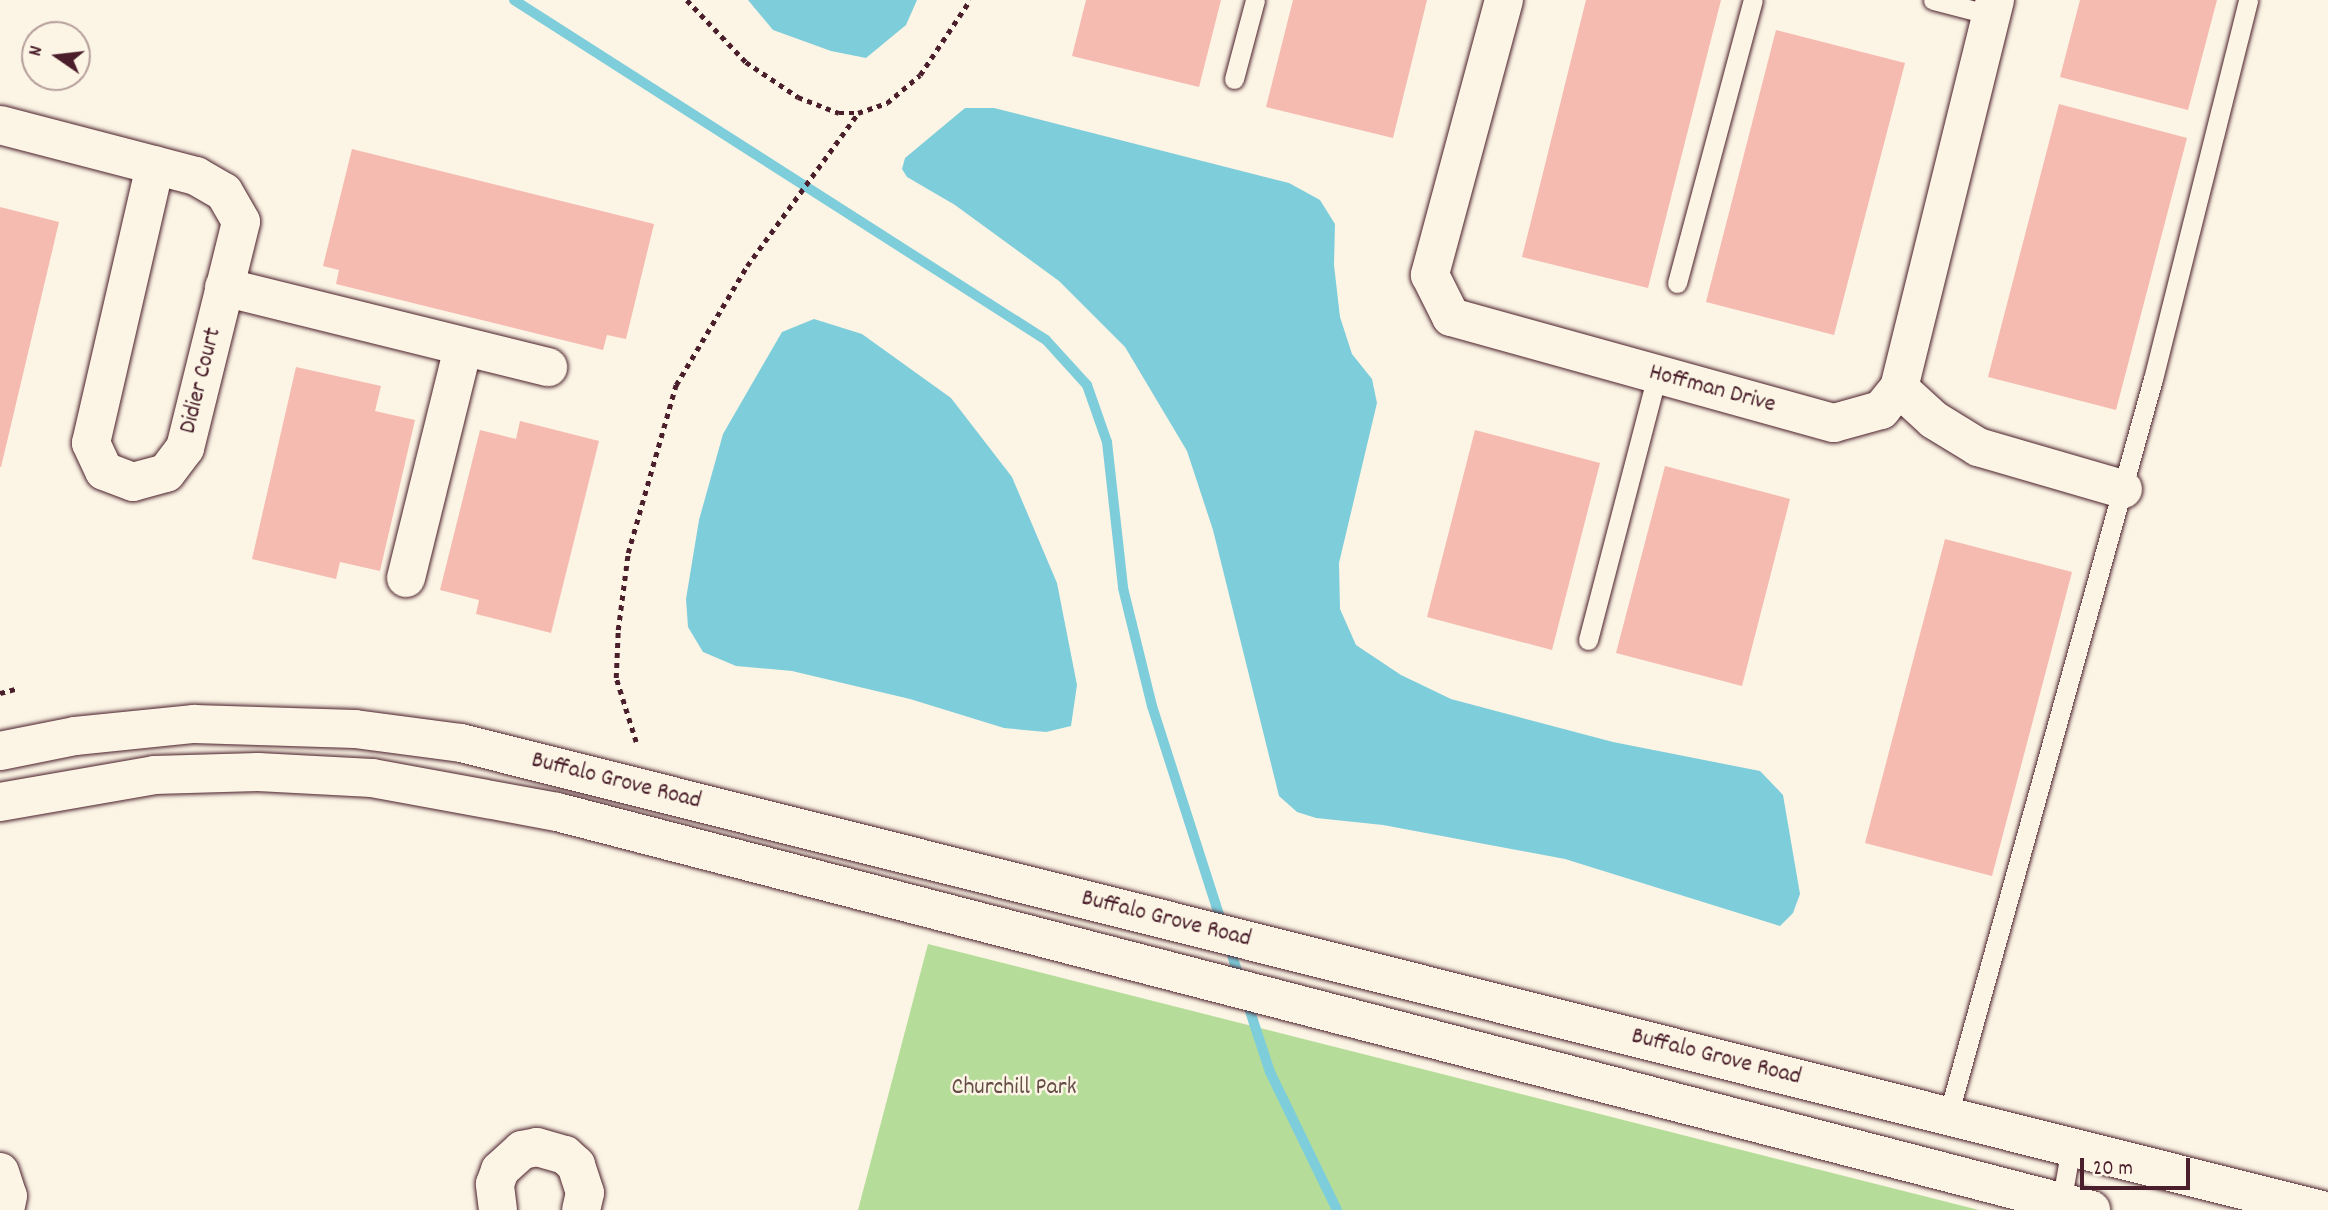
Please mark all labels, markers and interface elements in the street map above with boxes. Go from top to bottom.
north arrow [21,21,91,91]
text: N [23,43,51,59]
street label: Didier Court [175,325,229,437]
street label: Hoffman Drive [1646,359,1778,421]
street label: Buffalo Grove Road [528,747,704,817]
street label: Buffalo Grove Road [1078,885,1254,955]
street label: Buffalo Grove Road [1628,1023,1804,1093]
park label: Churchill Park [952,1075,1076,1103]
scale bar [2083,1144,2193,1188]
text: 20 m [2093,1155,2133,1185]

